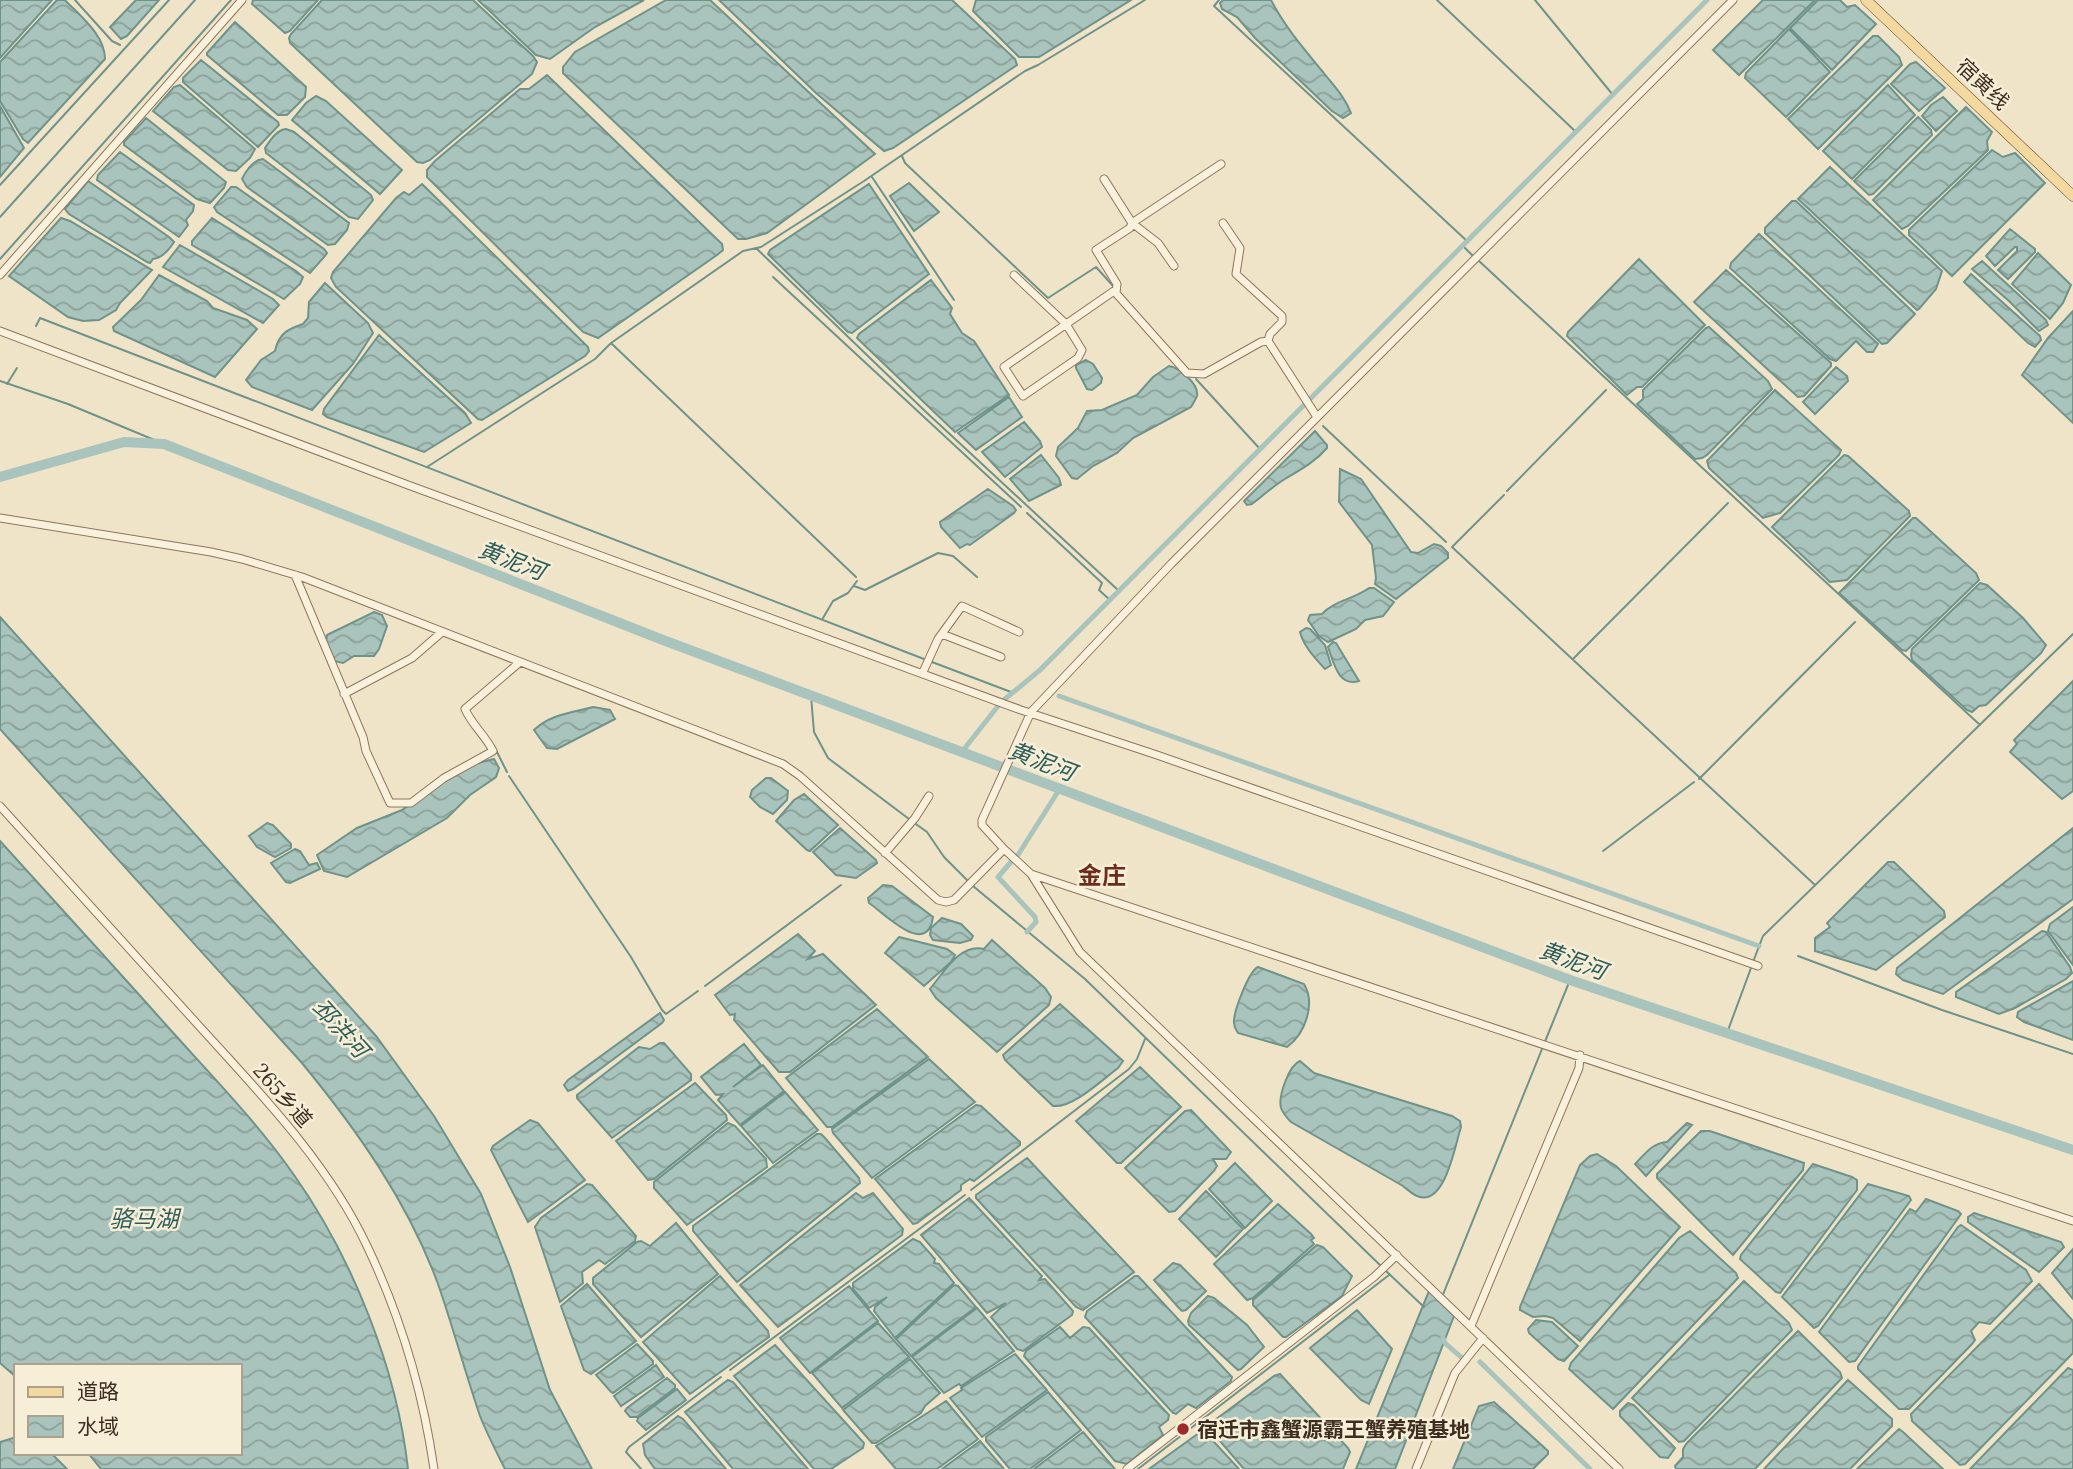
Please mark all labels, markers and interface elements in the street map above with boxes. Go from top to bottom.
street label: 宿黄线 [1951,53,2015,115]
water label: 黄泥河 [475,534,553,587]
water label: 黄泥河 [1005,735,1083,788]
district label: 金庄 [1078,860,1126,891]
water label: 黄泥河 [1536,935,1614,987]
water label: 邳洪河 [307,993,378,1066]
street label: 265乡道 [248,1057,318,1133]
water label: 骆马湖 [110,1204,182,1233]
legend [14,1364,242,1455]
text: 道路 [77,1378,119,1405]
text: 水域 [77,1413,119,1440]
place label: 宿迁市鑫蟹源霸王蟹养殖基地 [1197,1416,1470,1443]
marker: 宿迁市鑫蟹源霸王蟹养殖基地 [1175,1421,1191,1437]

